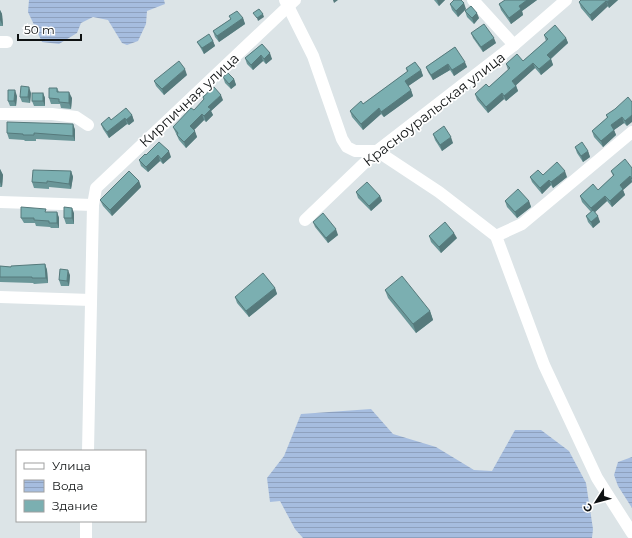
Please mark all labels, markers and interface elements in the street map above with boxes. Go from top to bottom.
scale bar [18,16,81,42]
text: 50 m [24,22,55,37]
street label: Красноуральская улица [359,48,509,170]
street label: Кирпичная улица [135,49,243,151]
legend [16,450,146,522]
text: Улица [52,458,91,473]
text: Вода [52,478,83,493]
north arrow [576,482,616,522]
text: Здание [52,498,98,513]
text: С [580,501,596,515]

